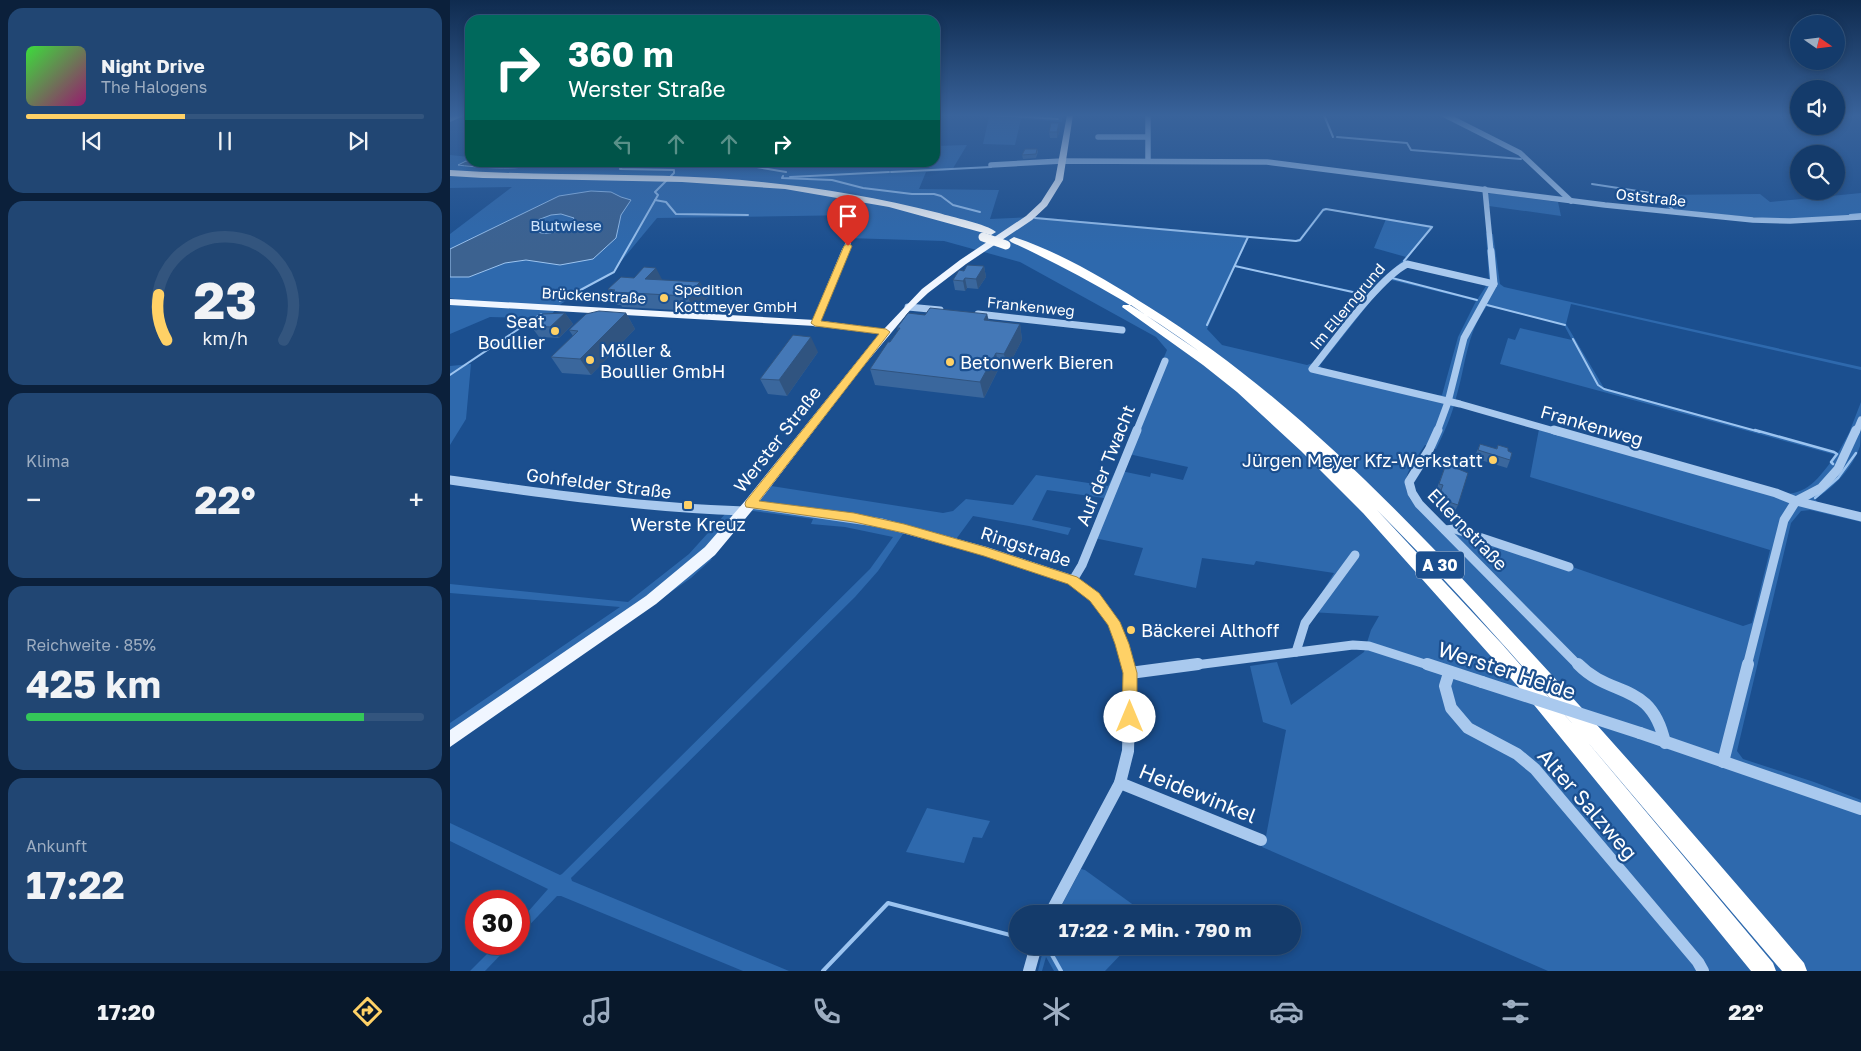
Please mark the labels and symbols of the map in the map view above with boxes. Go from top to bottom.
north arrow [1790,15,1845,70]
street label: Oststraße [1615,184,1687,210]
pin [827,195,869,246]
park label: Blutwiese [530,216,602,234]
street label: Im Ellerngrund [1306,259,1388,353]
place label: Spedition Kottmeyer GmbH [674,280,797,315]
street label: Brückenstraße [541,283,647,307]
marker: Spedition Kottmeyer GmbH [658,292,670,304]
street label: Frankenweg [986,292,1076,320]
place label: Seat Boullier [477,310,545,353]
marker: Seat Boullier [549,325,561,337]
place label: Möller & Boullier GmbH [600,339,725,382]
place label: Betonwerk Bieren [960,351,1114,373]
marker: Möller & Boullier GmbH [584,354,596,366]
marker: Betonwerk Bieren [944,356,956,368]
street label: Werster Straße [729,381,825,497]
street label: Frankenweg [1538,400,1646,450]
street label: Auf der Twacht [1071,401,1139,529]
place label: Jürgen Meyer Kfz-Werkstatt [1242,449,1483,471]
marker: Jürgen Meyer Kfz-Werkstatt [1487,454,1499,466]
street label: Gohfelder Straße [525,463,673,503]
street label: Ellernstraße [1423,483,1513,575]
marker: Werste Kreuz [682,499,694,511]
place label: Werste Kreuz [630,513,746,535]
street label: Ringstraße [978,521,1074,571]
road number: A 30 [1416,552,1464,578]
place label: Bäckerei Althoff [1141,619,1280,641]
marker: Bäckerei Althoff [1125,624,1137,636]
street label: Werster Heide [1435,635,1579,705]
position arrow [1103,690,1155,742]
street label: Alter Salzweg [1533,743,1643,865]
street label: Heidewinkel [1135,758,1261,828]
speed limit sign: 30 [465,890,530,955]

